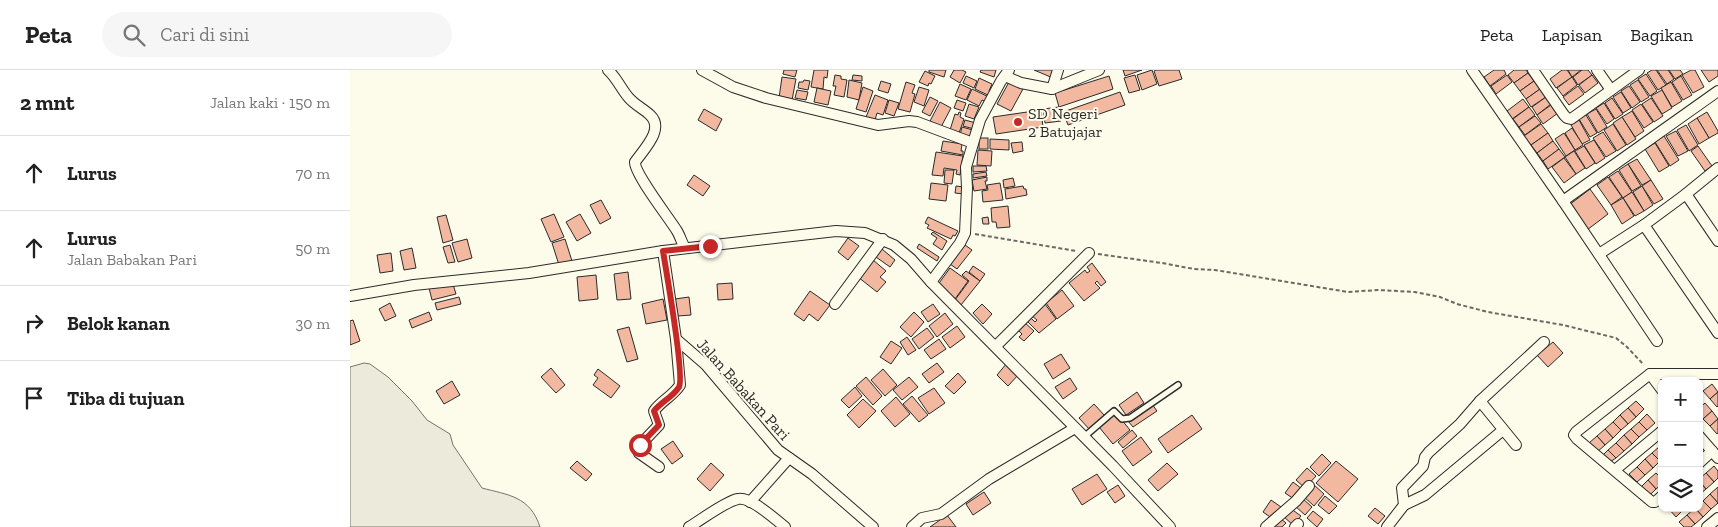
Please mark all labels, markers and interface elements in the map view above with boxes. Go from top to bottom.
search box [102,12,452,57]
text: Peta [25,20,72,49]
icon: search [120,21,148,49]
text: Cari di sini [160,23,249,46]
text: Peta [1480,24,1514,46]
text: Lapisan [1542,24,1602,46]
text: Bagikan [1630,24,1693,46]
text: 2 mnt [20,90,74,115]
text: Jalan kaki · 150 m [210,93,330,112]
place label: SD Negeri 2 Batujajar [1028,104,1103,141]
marker: SD Negeri 2 Batujajar [1012,116,1024,128]
icon: ahead [20,159,48,187]
text: Lurus [67,162,117,185]
text: 70 m [296,164,330,183]
text: Lurus [67,227,117,250]
icon: ahead [20,234,48,262]
route end [699,235,722,258]
text: 50 m [295,239,330,258]
text: Jalan Babakan Pari [67,250,197,269]
icon: right [20,309,48,337]
text: Belok kanan [67,312,170,335]
text: 30 m [296,314,330,333]
street label: Jalan Babakan Pari [693,335,794,444]
map controls [1658,377,1703,512]
button: + [1658,377,1703,422]
icon: arrive [20,384,48,412]
text: Tiba di tujuan [67,387,184,410]
button: − [1658,422,1703,467]
route start [629,434,652,457]
button: layers [1658,467,1703,512]

